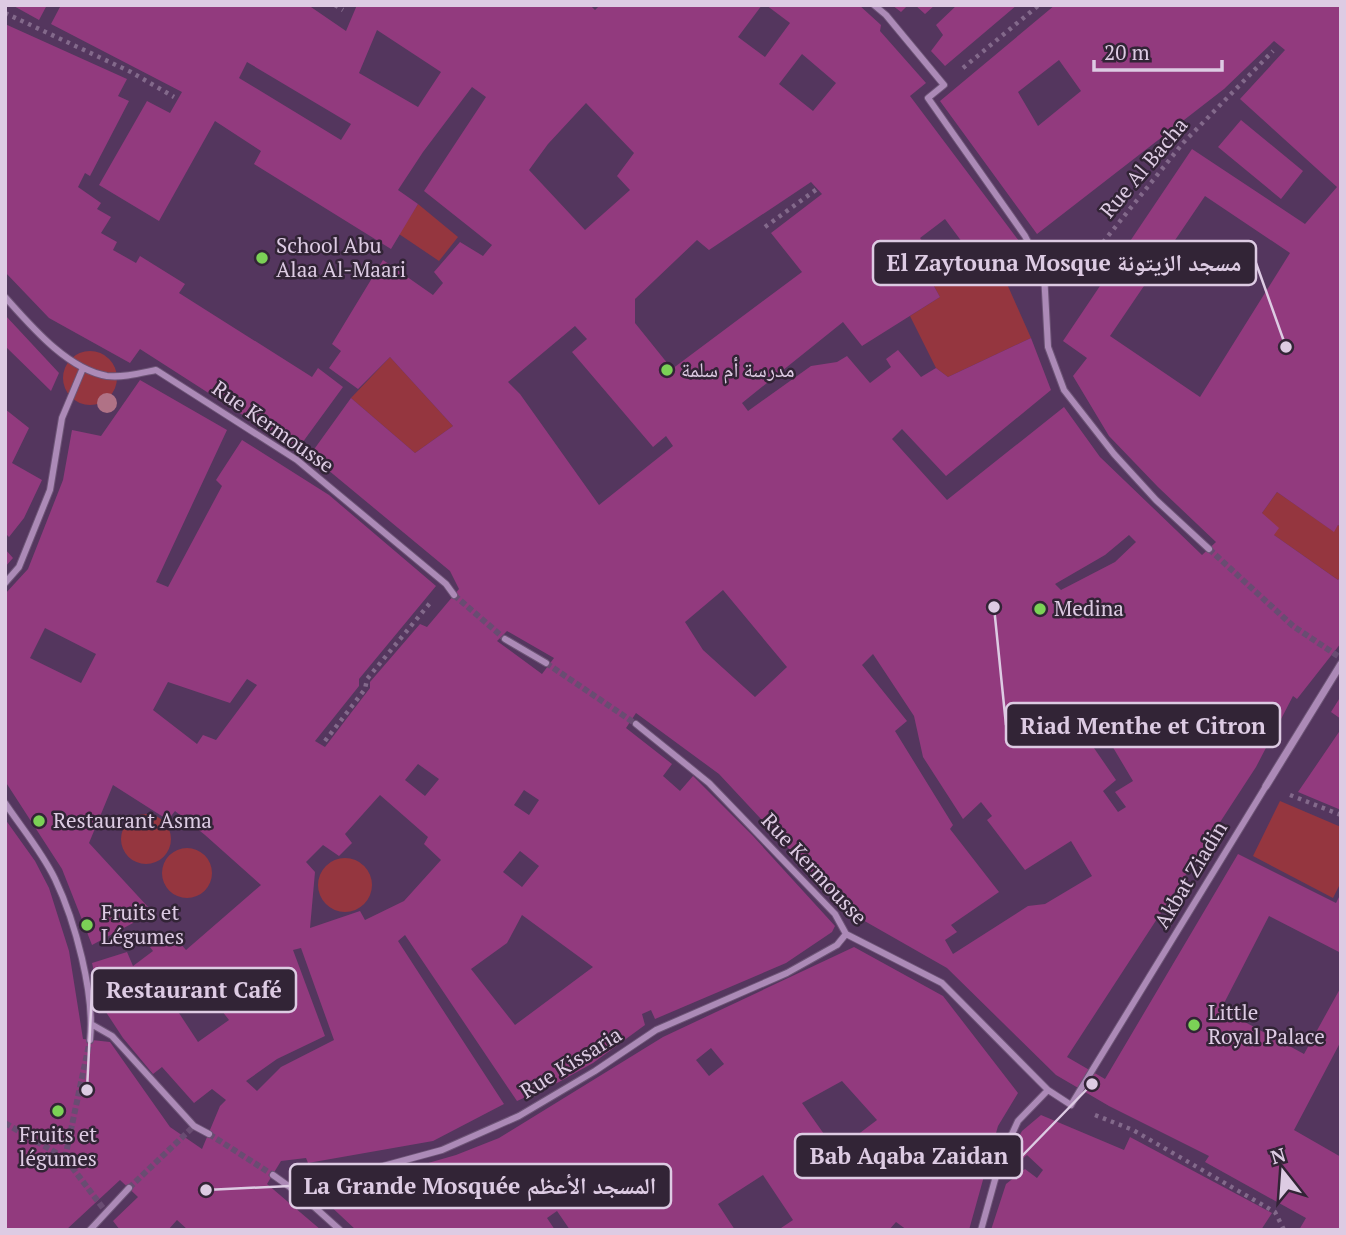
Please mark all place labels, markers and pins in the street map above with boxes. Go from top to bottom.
place label: School Abu Alaa Al-Maari [276,231,406,283]
callout: El Zaytouna Mosque مسجد الزيتونة [873,241,1256,285]
marker: School Abu Alaa Al-Maari [254,250,270,266]
place label: مدرسة أم سلمة [681,355,795,384]
marker: مدرسة أم سلمة [659,362,675,378]
place label: Medina [1054,594,1124,622]
marker: Medina [1032,601,1048,617]
callout: Riad Menthe et Citron [1006,703,1280,747]
place label: Restaurant Asma [53,806,212,834]
marker: Restaurant Asma [31,813,47,829]
place label: Fruits et Légumes [101,898,184,950]
marker: Fruits et Légumes [79,917,95,933]
callout: Restaurant Café [92,968,296,1012]
place label: Little Royal Palace [1208,998,1325,1050]
marker: Little Royal Palace [1186,1017,1202,1033]
marker: Fruits et légumes [50,1103,66,1119]
place label: Fruits et légumes [19,1120,97,1172]
callout: Bab Aqaba Zaidan [795,1134,1022,1178]
callout: La Grande Mosquée المسجد الأعظم [290,1164,671,1208]

